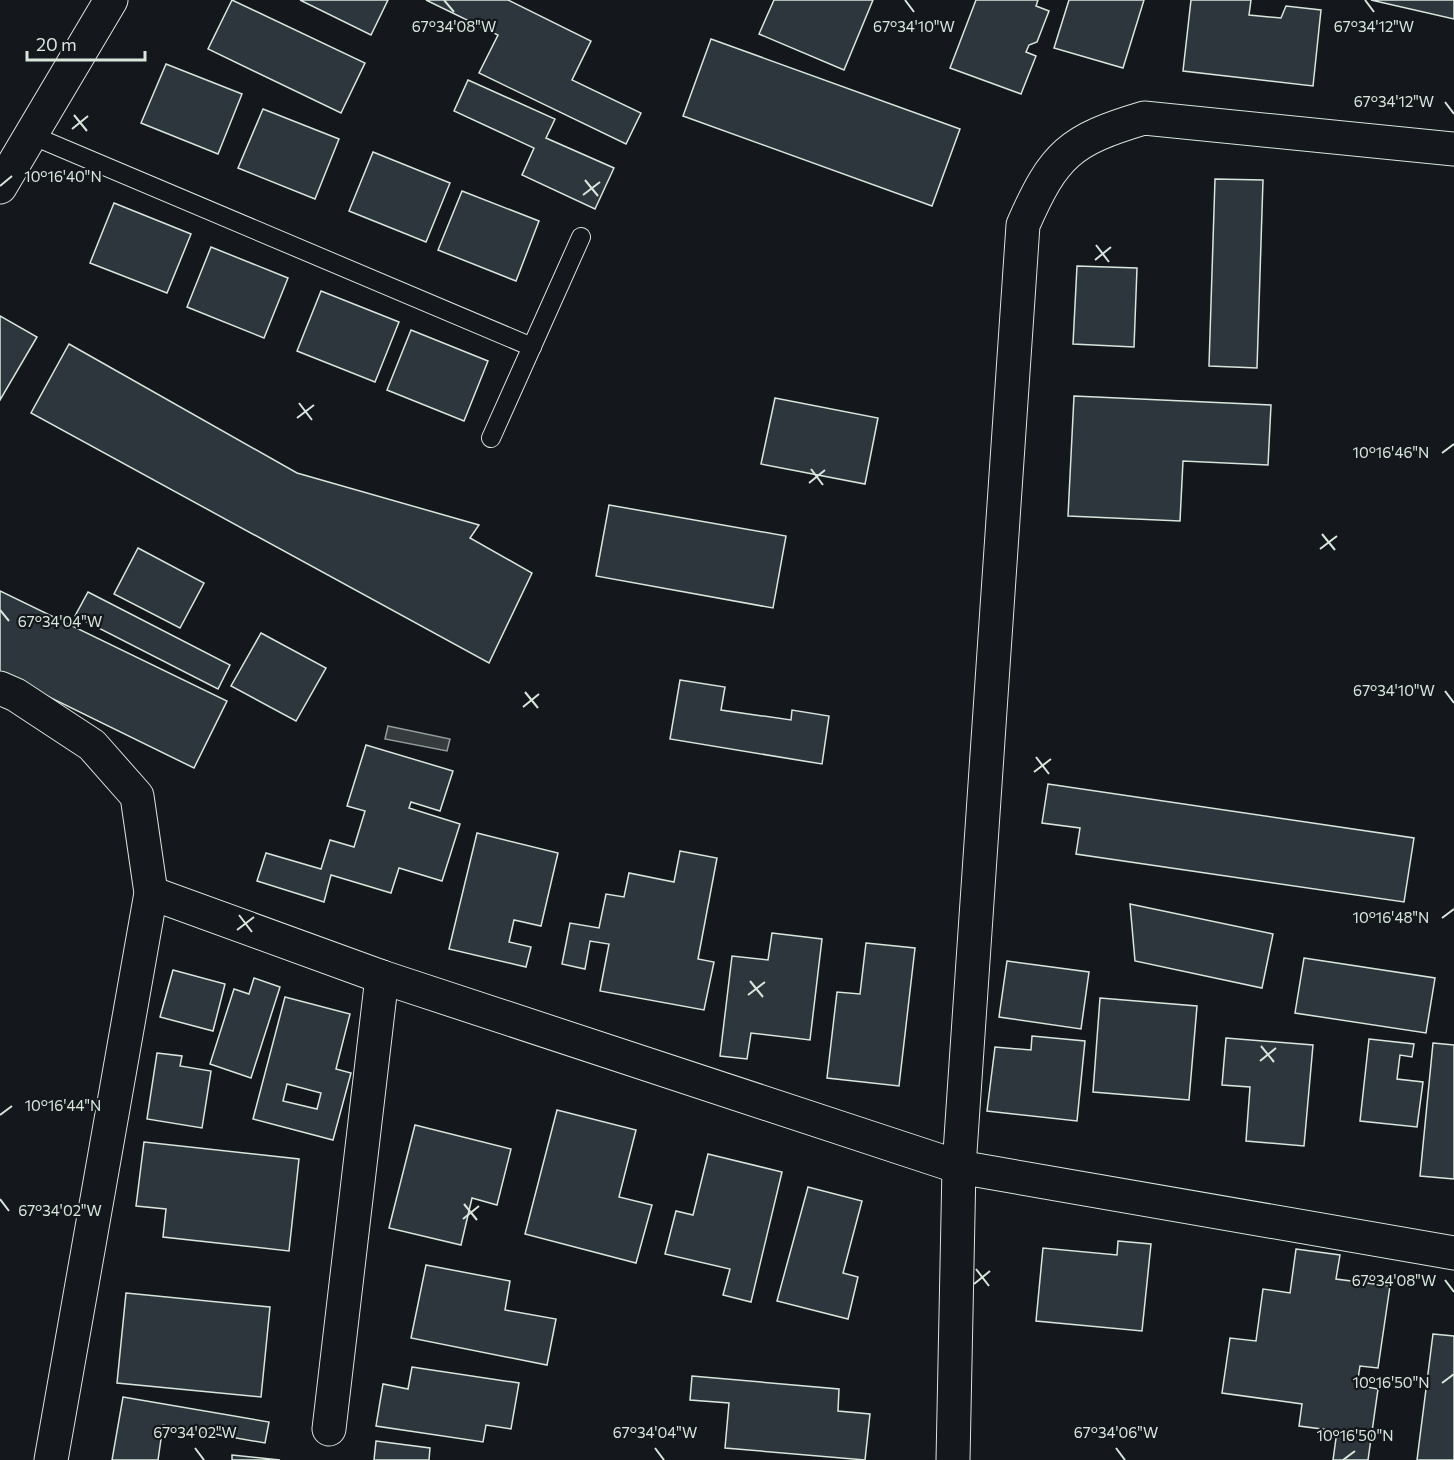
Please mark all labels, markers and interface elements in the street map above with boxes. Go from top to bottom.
text: 67°34'08"W [412,17,496,35]
text: 67°34'10"W [873,17,955,35]
text: 67°34'12"W [1334,17,1414,35]
scale bar [27,24,146,62]
text: 20 m [36,33,77,55]
text: 67°34'12"W [1354,92,1434,110]
text: 10°16'40"N [24,167,102,185]
text: 10°16'46"N [1353,443,1429,461]
text: 67°34'04"W [18,612,102,630]
text: 67°34'10"W [1353,681,1435,699]
text: 10°16'48"N [1353,908,1429,926]
text: 10°16'44"N [25,1096,101,1114]
text: 67°34'02"W [18,1201,102,1219]
text: 67°34'08"W [1352,1271,1436,1289]
text: 10°16'50"N [1352,1373,1430,1391]
text: 67°34'02"W [153,1423,237,1441]
text: 67°34'04"W [613,1423,697,1441]
text: 67°34'06"W [1074,1423,1158,1441]
text: 10°16'50"N [1316,1426,1394,1444]

